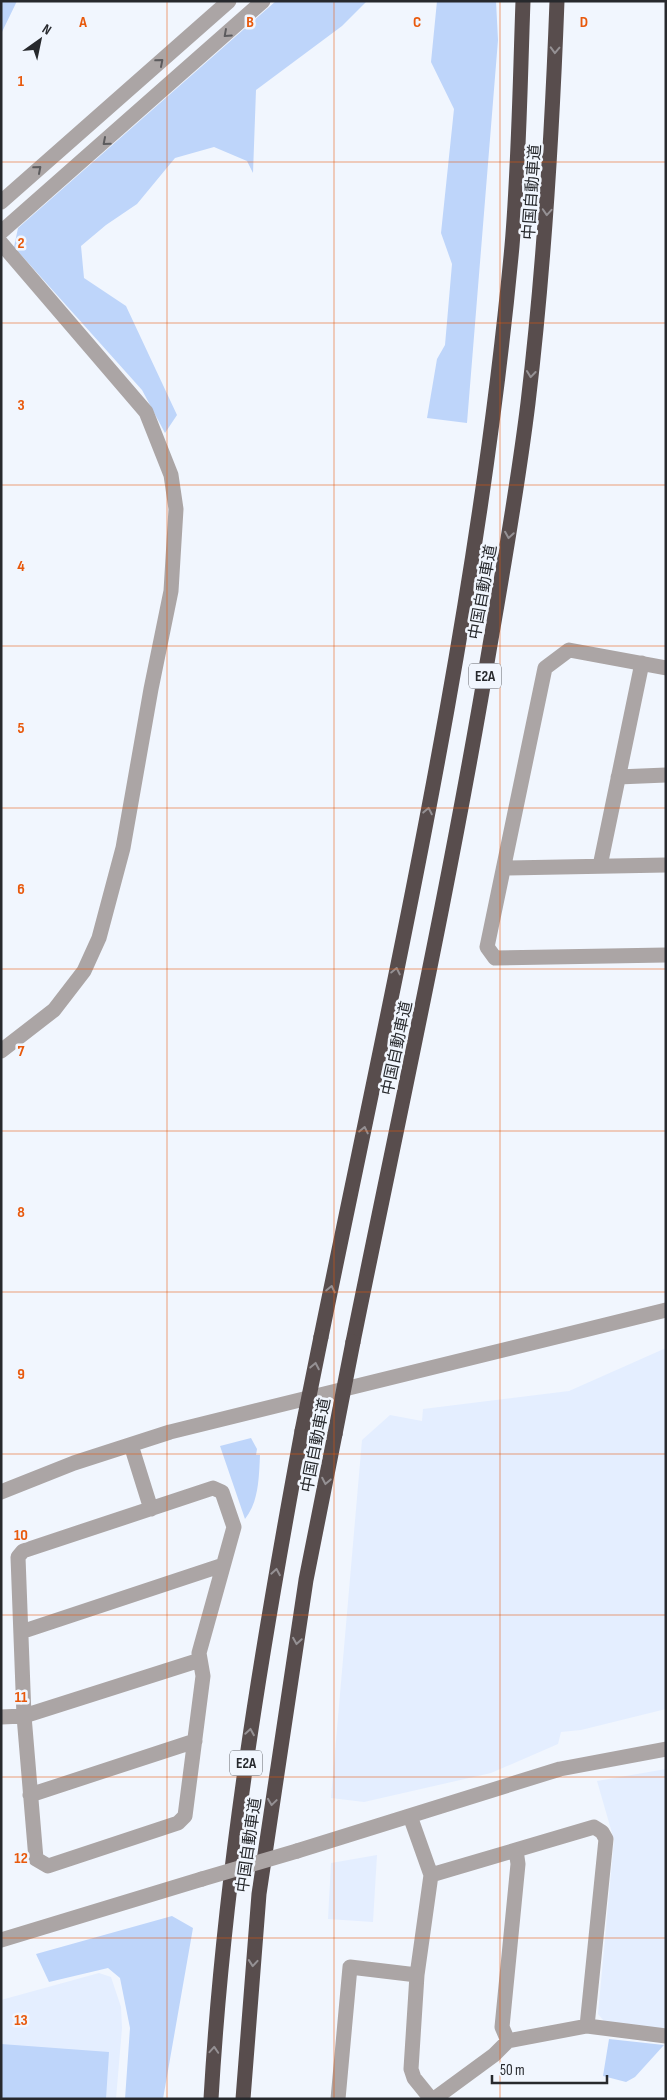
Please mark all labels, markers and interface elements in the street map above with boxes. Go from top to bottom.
text: A [78,13,87,32]
text: B [246,13,254,32]
text: C [413,13,421,32]
text: D [580,13,588,32]
north arrow [15,15,65,65]
text: N [39,20,55,39]
one-way arrow [223,28,232,37]
one-way arrow [550,46,561,54]
one-way arrow [154,59,163,68]
text: 1 [18,72,25,91]
one-way arrow [102,136,111,145]
street label: 中国自動車道 [520,144,545,241]
one-way arrow [32,166,41,175]
one-way arrow [541,208,552,216]
text: 2 [17,234,25,253]
one-way arrow [526,370,537,378]
text: 3 [17,396,25,415]
one-way arrow [504,531,515,539]
street label: 中国自動車道 [466,543,501,641]
text: 4 [17,557,25,576]
road number: E2A [469,664,501,688]
text: 5 [17,719,25,738]
one-way arrow [422,807,432,816]
text: 6 [17,880,25,899]
one-way arrow [390,966,401,975]
street label: 中国自動車道 [378,999,417,1097]
text: 7 [18,1042,25,1061]
one-way arrow [358,1125,368,1134]
text: 8 [17,1203,25,1222]
one-way arrow [325,1285,336,1293]
one-way arrow [309,1362,320,1371]
text: 9 [17,1365,25,1384]
street label: 中国自動車道 [298,1396,335,1494]
one-way arrow [321,1477,332,1486]
text: 10 [14,1526,28,1545]
one-way arrow [271,1567,281,1576]
one-way arrow [292,1637,302,1646]
text: 11 [15,1688,28,1707]
one-way arrow [245,1728,255,1737]
road number: E2A [230,1750,262,1776]
street label: 中国自動車道 [233,1796,266,1894]
one-way arrow [267,1798,278,1806]
text: 12 [14,1849,28,1868]
one-way arrow [248,1959,259,1967]
text: 13 [14,2011,28,2030]
one-way arrow [208,2046,219,2054]
scale bar [492,2052,607,2084]
text: 50 m [500,2061,525,2080]

